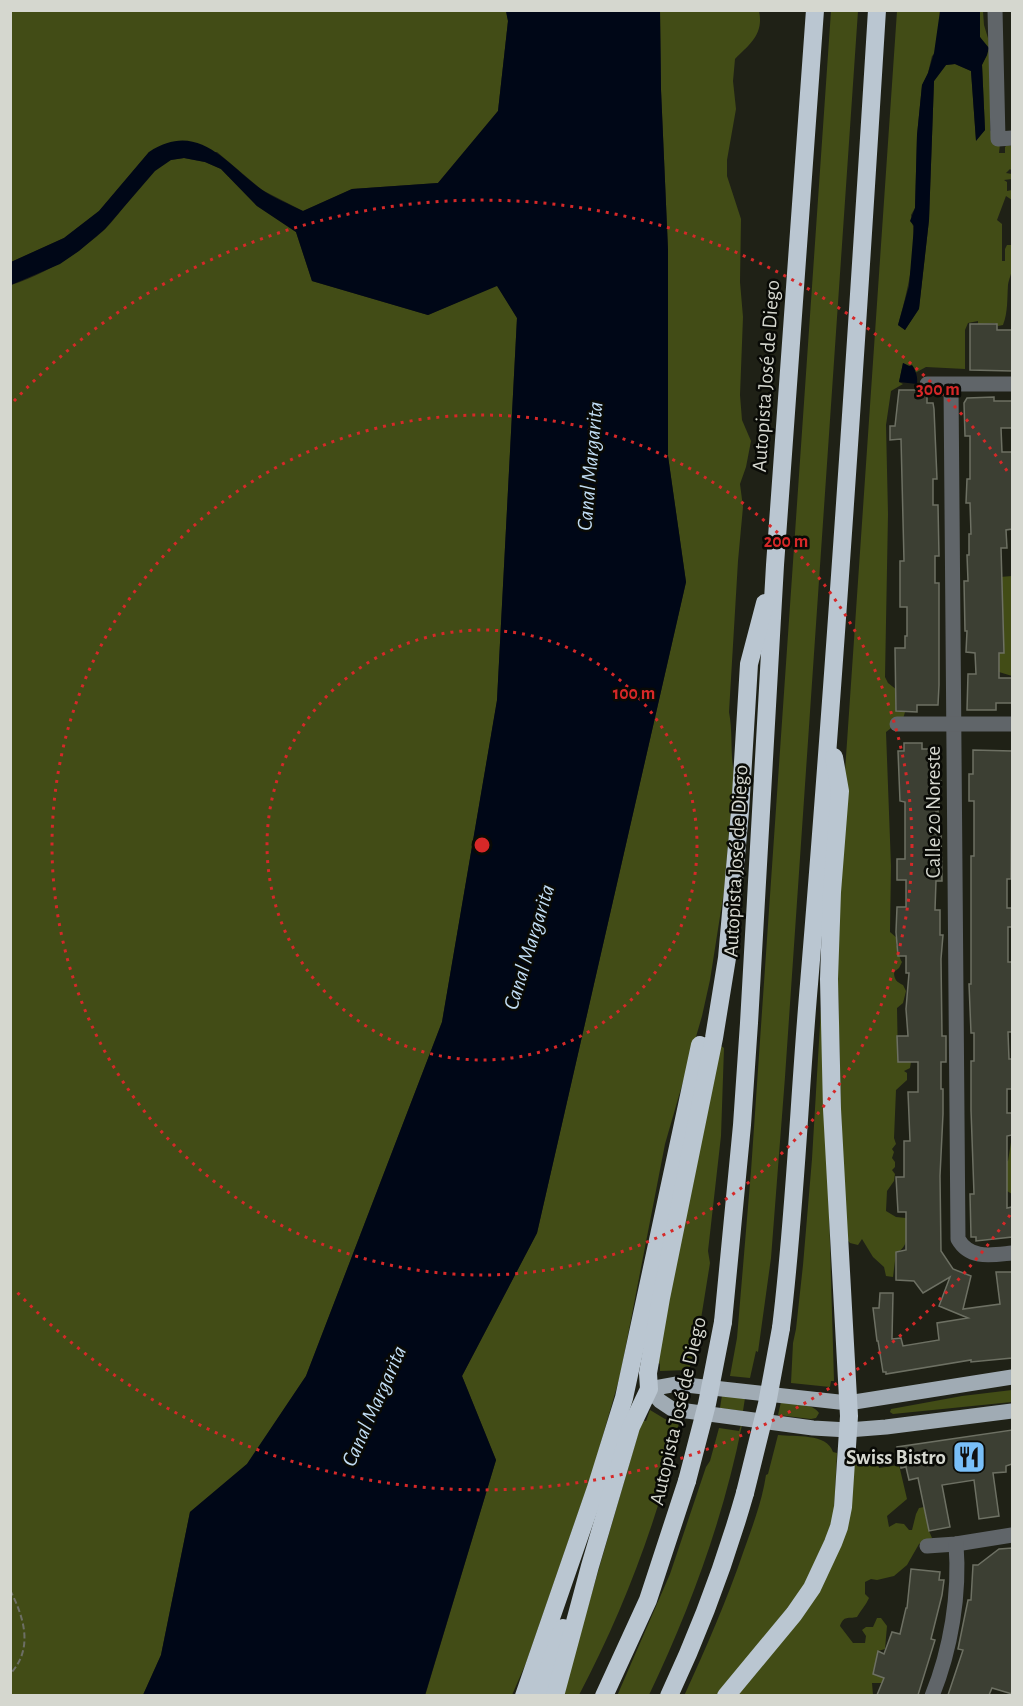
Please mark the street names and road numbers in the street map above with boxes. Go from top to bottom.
street label: Autopista José de Diego [749,279,783,473]
street label: Calle 20 Noreste [923,746,944,878]
street label: Autopista José de Diego [720,764,752,958]
street label: Autopista José de Diego [646,1315,710,1507]

